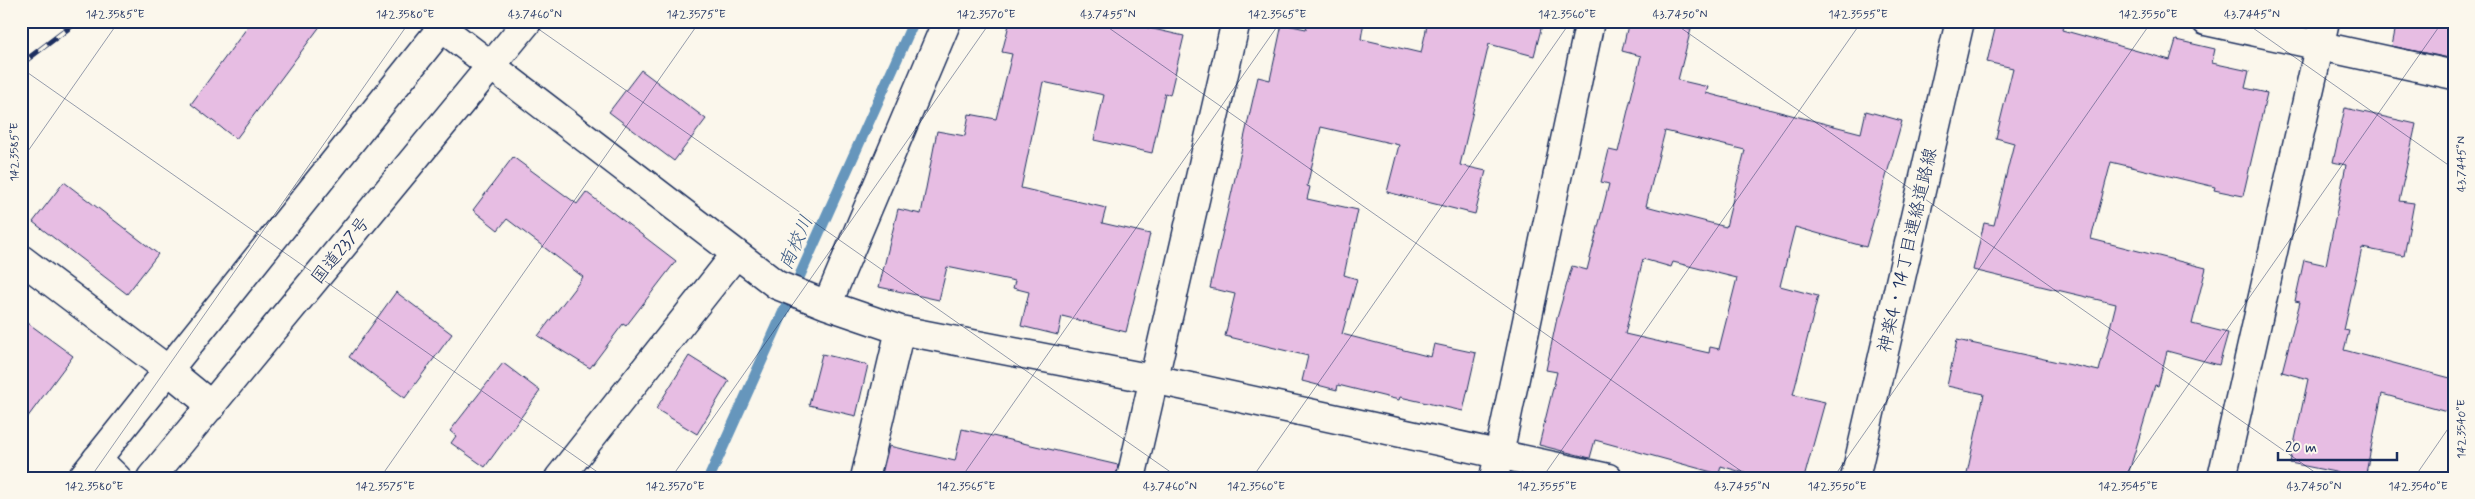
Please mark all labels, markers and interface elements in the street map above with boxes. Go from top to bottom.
text: 142.3585°E [85,7,145,23]
text: 142.3580°E [376,7,434,23]
text: 43.7460°N [508,7,562,23]
text: 142.3575°E [666,7,726,23]
text: 142.3570°E [957,7,1015,23]
text: 43.7455°N [1080,7,1136,23]
text: 142.3565°E [1248,7,1306,23]
text: 142.3560°E [1538,7,1596,23]
text: 43.7450°N [1653,7,1707,23]
text: 142.3555°E [1828,7,1888,23]
text: 142.3550°E [2119,7,2177,23]
text: 43.7445°N [2224,7,2280,23]
text: 142.3585°E [7,122,23,182]
text: 43.7445°N [2454,136,2470,192]
street label: 神楽4・14丁目連絡道路線 [1873,145,1943,355]
water label: 南校川 [773,211,819,274]
street label: 国道237号 [306,212,375,289]
text: 142.3540°E [2454,399,2470,459]
scale bar [2278,429,2396,461]
text: 20 m [2285,438,2317,458]
text: 142.3580°E [65,479,123,495]
text: 142.3575°E [355,479,415,495]
text: 142.3570°E [646,479,704,495]
text: 142.3565°E [937,479,995,495]
text: 43.7460°N [1143,479,1197,495]
text: 142.3560°E [1227,479,1285,495]
text: 142.3555°E [1517,479,1577,495]
text: 43.7455°N [1714,479,1770,495]
text: 142.3550°E [1808,479,1866,495]
text: 142.3545°E [2098,479,2158,495]
text: 43.7450°N [2287,479,2341,495]
text: 142.3540°E [2388,479,2448,495]

